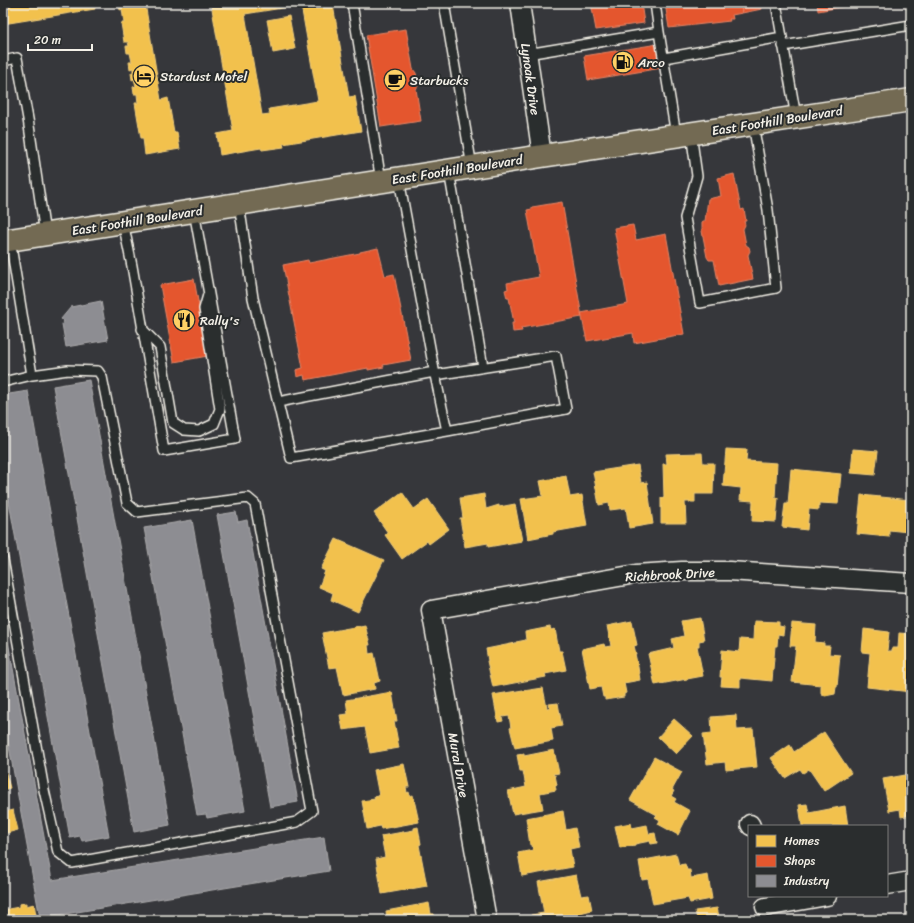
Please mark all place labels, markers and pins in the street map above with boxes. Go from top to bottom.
fuel station icon: Arco [610,49,636,75]
place label: Arco [637,51,665,74]
hotel icon: Stardust Motel [131,63,157,89]
place label: Stardust Motel [160,65,248,88]
cafe icon: Starbucks [382,67,408,93]
place label: Starbucks [410,69,469,92]
restaurant icon: Rally's [171,307,197,333]
place label: Rally's [200,309,240,332]

